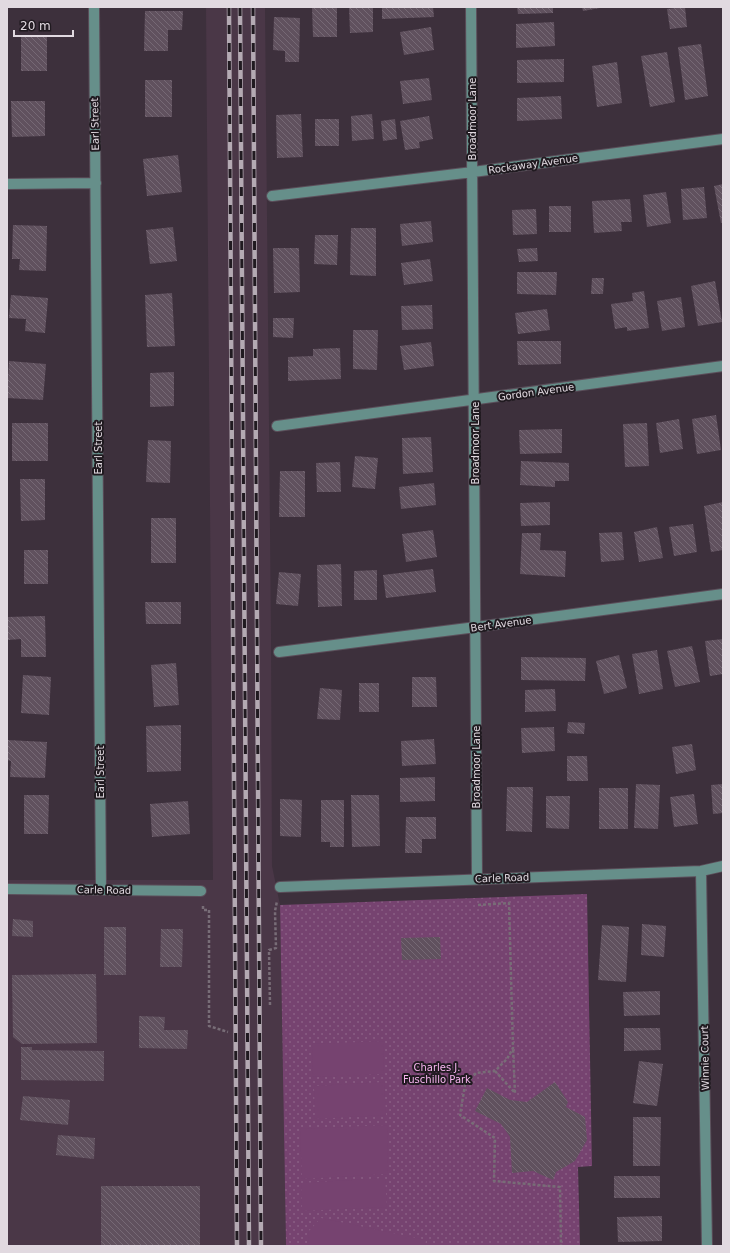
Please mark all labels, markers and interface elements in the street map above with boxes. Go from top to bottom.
scale bar [14,12,73,38]
text: 20 m [20,19,51,33]
street label: Broadmoor Lane [467,78,478,160]
street label: Earl Street [89,97,101,151]
street label: Rockaway Avenue [487,152,579,176]
street label: Gordon Avenue [497,381,575,403]
street label: Broadmoor Lane [470,402,481,484]
street label: Earl Street [93,421,104,474]
street label: Bert Avenue [470,614,532,634]
street label: Broadmoor Lane [471,726,482,808]
street label: Earl Street [95,745,106,798]
street label: Carle Road [475,872,529,884]
street label: Carle Road [77,884,131,896]
street label: Winnie Court [699,1025,711,1090]
park label: Charles J. Fuschillo Park [403,1062,471,1085]

